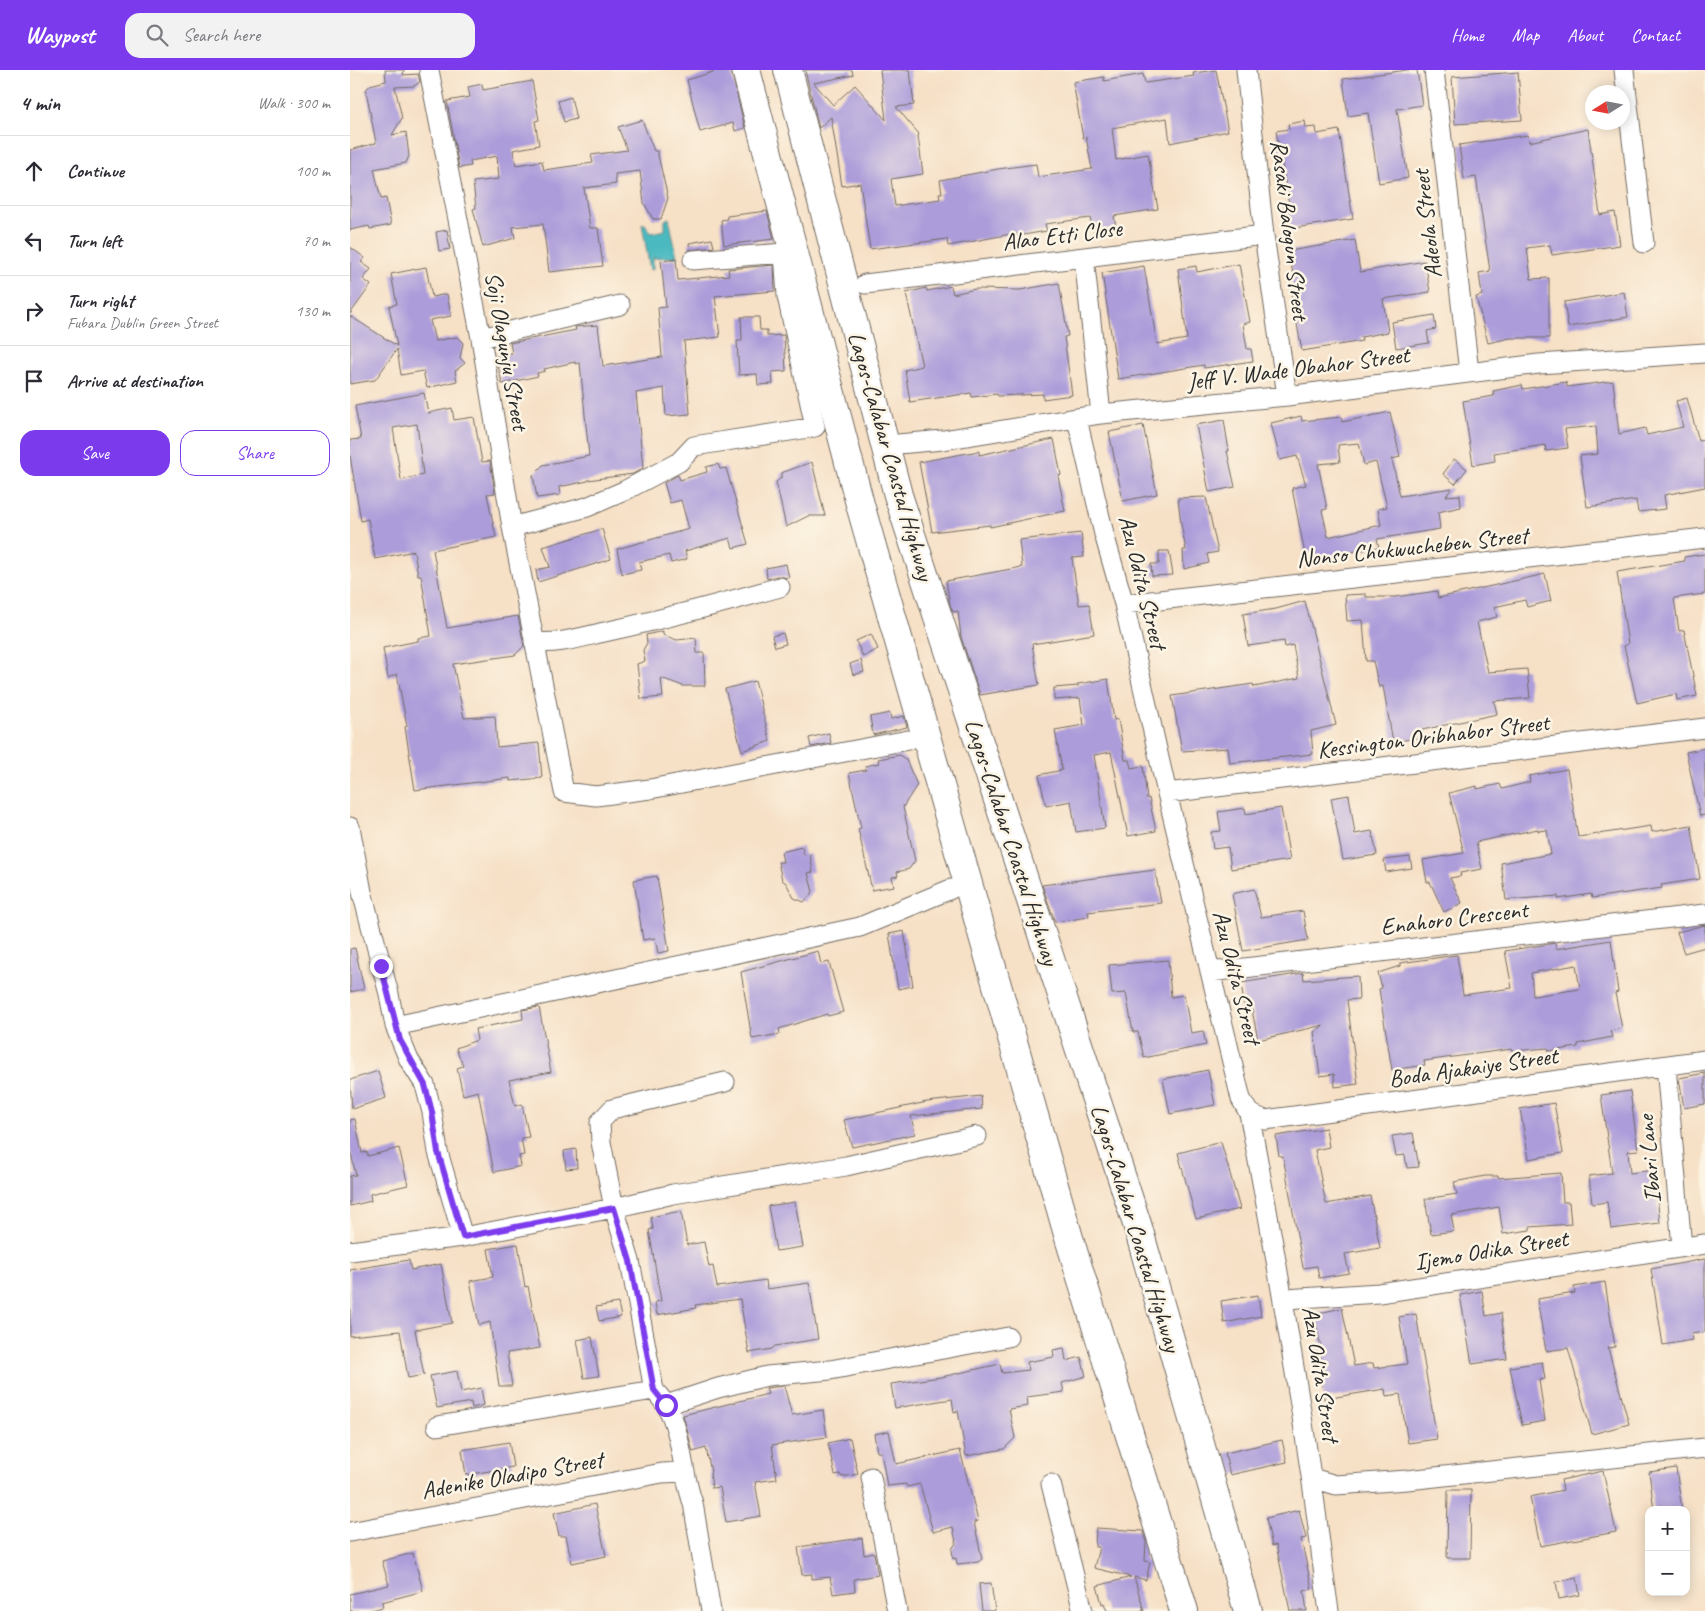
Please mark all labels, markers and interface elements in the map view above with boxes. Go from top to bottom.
search box [125,13,475,58]
text: Waypost [25,20,95,50]
icon: search [143,21,171,49]
text: Search here [183,23,260,47]
text: Home [1451,24,1484,46]
text: Map [1512,24,1539,46]
text: About [1567,24,1603,46]
text: Contact [1631,24,1680,46]
north arrow [1585,85,1630,130]
text: 4 min [20,90,60,116]
text: Walk · 300 m [258,93,330,113]
street label: Rasaki Balogun Street [1264,138,1316,324]
icon: ahead [20,157,48,185]
text: Continue [67,159,124,183]
text: 100 m [296,161,330,181]
street label: Adeola Street [1405,166,1449,280]
street label: Alao Etti Close [1001,213,1126,257]
icon: left [20,227,48,255]
text: Turn left [67,229,122,253]
text: 70 m [303,231,330,251]
street label: Soji Olagunju Street [478,269,536,435]
text: Turn right [67,289,134,313]
icon: right [20,297,48,325]
text: 130 m [296,301,330,321]
text: Fubara Dublin Green Street [67,313,218,333]
street label: Lagos-Calabar Coastal Highway [841,328,941,585]
street label: Jeff V. Wade Obahor Street [1184,339,1413,397]
icon: arrive [20,367,48,395]
text: Arrive at destination [67,369,203,393]
button: Save [20,430,170,476]
button: Share [180,430,330,476]
street label: Azu Odita Street [1112,512,1175,655]
street label: Nonso Chukwucheben Street [1295,520,1532,574]
street label: Kessington Oribhabor Street [1315,707,1553,765]
street label: Lagos-Calabar Coastal Highway [958,715,1067,971]
street label: Enahoro Crescent [1379,894,1531,942]
street label: Azu Odita Street [1206,907,1269,1050]
route end [370,955,393,978]
street label: Boda Ajakaiye Street [1387,1040,1561,1094]
street label: Lagos-Calabar Coastal Highway [1084,1101,1188,1357]
street label: Ibari Lane [1630,1112,1668,1204]
street label: Ijemo Odika Street [1412,1223,1572,1277]
street label: Azu Odita Street [1296,1304,1347,1447]
route start [655,1394,678,1417]
street label: Adenike Oladipo Street [419,1444,608,1506]
map controls [1645,1506,1690,1596]
button: + [1645,1506,1690,1551]
button: − [1645,1551,1690,1596]

